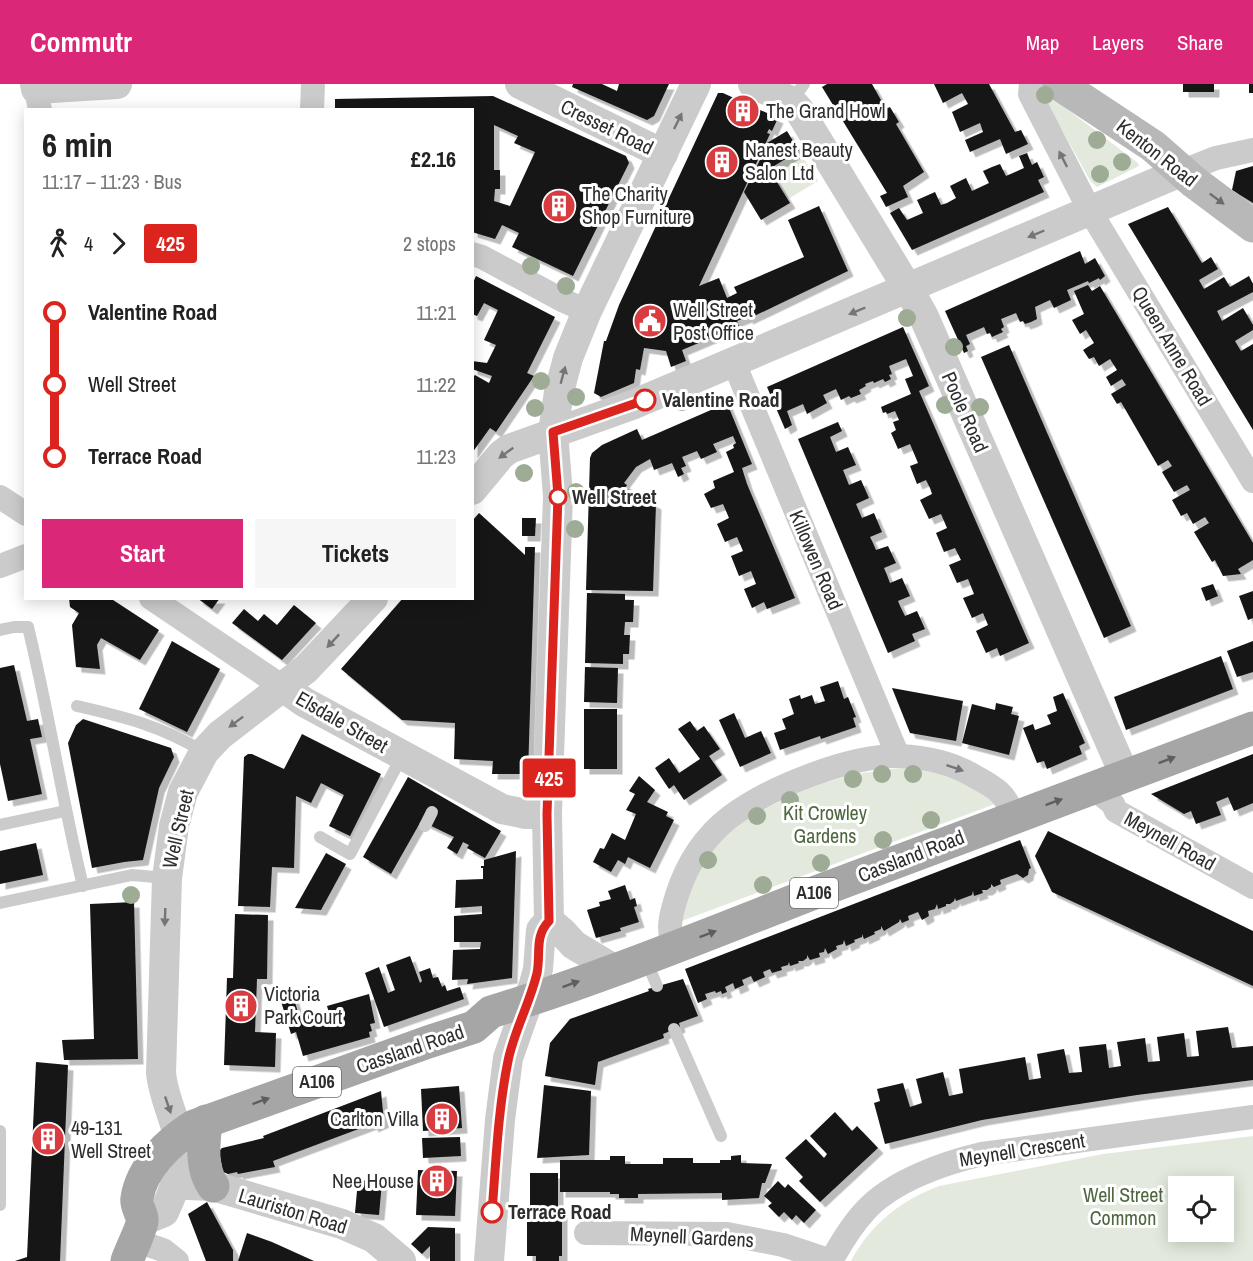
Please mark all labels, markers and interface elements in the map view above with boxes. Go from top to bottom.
text: Commutr [30,23,132,61]
text: Map [1026,28,1059,57]
text: Layers [1092,28,1144,57]
text: Share [1177,28,1223,57]
street label: Cresset Road [556,92,658,161]
building icon: The Grand Howl [725,93,761,129]
place label: The Grand Howl [766,97,885,124]
street label: Kenton Road [1111,112,1203,193]
one-way arrow [674,113,683,130]
text: 6 min [42,123,113,167]
place label: Nanest Beauty Salon Ltd [745,136,853,186]
text: £2.16 [411,144,456,174]
building icon: Nanest Beauty Salon Ltd [704,144,740,180]
one-way arrow [1058,151,1067,168]
text: 11:17 – 11:23 · Bus [42,168,182,195]
place label: The Charity Shop Furniture [582,180,691,230]
building icon: The Charity Shop Furniture [541,188,577,224]
one-way arrow [1210,193,1225,205]
icon: walk [42,227,75,260]
icon: forward [102,227,135,260]
text: 425 [156,229,185,258]
text: 4 [84,230,93,257]
text: 2 stops [403,230,456,257]
one-way arrow [1027,230,1045,239]
street label: Queen Anne Road [1126,281,1219,411]
place label: Well Street Post Office [673,296,754,346]
text: Valentine Road [88,297,217,327]
text: 11:21 [416,299,456,326]
public building icon: Well Street Post Office [632,303,668,339]
one-way arrow [848,307,866,316]
one-way arrow [559,366,568,384]
street label: Poole Road [936,367,995,456]
text: Well Street [88,369,176,399]
text: 11:22 [416,371,456,398]
place label: Valentine Road [662,386,780,413]
marker: Valentine Road [634,389,656,411]
text: Terrace Road [88,441,202,471]
text: 11:23 [416,443,456,470]
one-way arrow [499,447,515,459]
place label: Well Street [572,483,657,510]
marker: Well Street [549,488,567,506]
street label: Killowen Road [783,506,850,614]
button: Start [42,519,243,588]
button: Tickets [255,519,456,588]
one-way arrow [326,634,340,648]
street label: Elsdale Street [291,684,394,759]
one-way arrow [228,715,244,728]
one-way arrow [1159,755,1177,765]
line badge: 425 [514,758,584,798]
one-way arrow [946,763,964,773]
text: 425 [535,764,563,793]
street label: Well Street [155,786,200,871]
one-way arrow [1045,797,1063,807]
park label: Kit Crowley Gardens [783,799,868,849]
street label: Meynell Road [1120,804,1221,877]
street label: Cassland Road [854,823,968,888]
road number: A106 [790,878,838,908]
one-way arrow [161,907,170,926]
one-way arrow [699,929,717,938]
one-way arrow [562,979,580,989]
place label: Victoria Park Court [264,980,343,1030]
building icon: Victoria Park Court [223,988,259,1024]
street label: Cassland Road [352,1018,467,1080]
road number: A106 [293,1067,341,1097]
one-way arrow [163,1096,173,1114]
one-way arrow [253,1096,271,1106]
building icon: Carlton Villa [424,1101,460,1137]
place label: Carlton Villa [330,1105,419,1132]
place label: 49-131 Well Street [71,1114,151,1164]
building icon: 49-131 Well Street [30,1121,66,1157]
street label: Meynell Crescent [957,1126,1087,1173]
building icon: Nee House [419,1163,455,1199]
place label: Nee House [332,1167,414,1194]
map controls [1168,1176,1234,1242]
button: locate [1168,1176,1234,1242]
street label: Lauriston Road [236,1181,351,1240]
park label: Well Street Common [1083,1181,1163,1231]
place label: Terrace Road [508,1198,612,1225]
marker: Terrace Road [481,1201,503,1223]
street label: Meynell Gardens [629,1220,755,1253]

